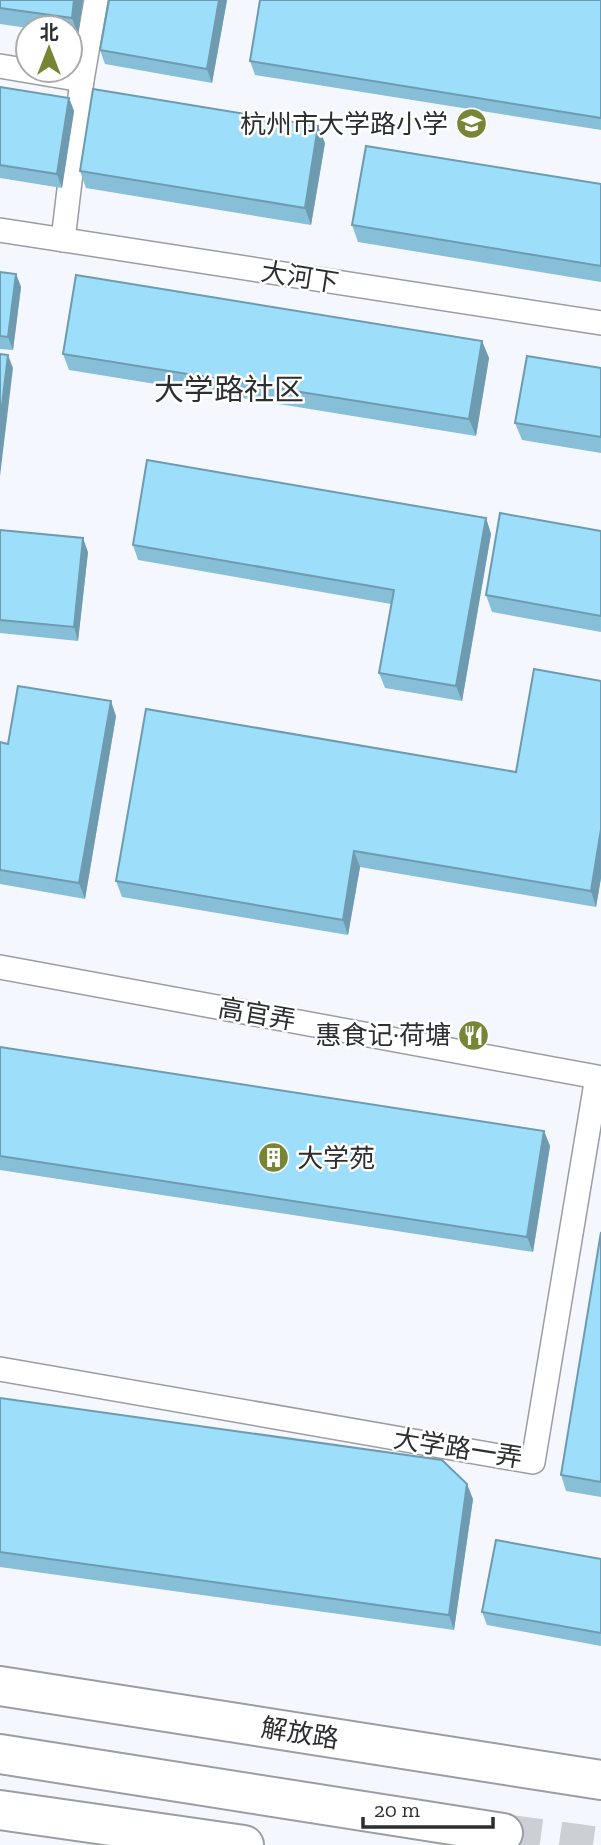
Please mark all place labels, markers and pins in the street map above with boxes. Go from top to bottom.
school or university icon: 杭州市大学路小学 [454,107,488,141]
place label: 杭州市大学路小学 [240,108,448,140]
restaurant icon: 惠食记·荷塘 [457,1018,491,1052]
place label: 惠食记·荷塘 [315,1019,451,1051]
building icon: 大学苑 [257,1141,291,1175]
place label: 大学苑 [297,1142,375,1174]

